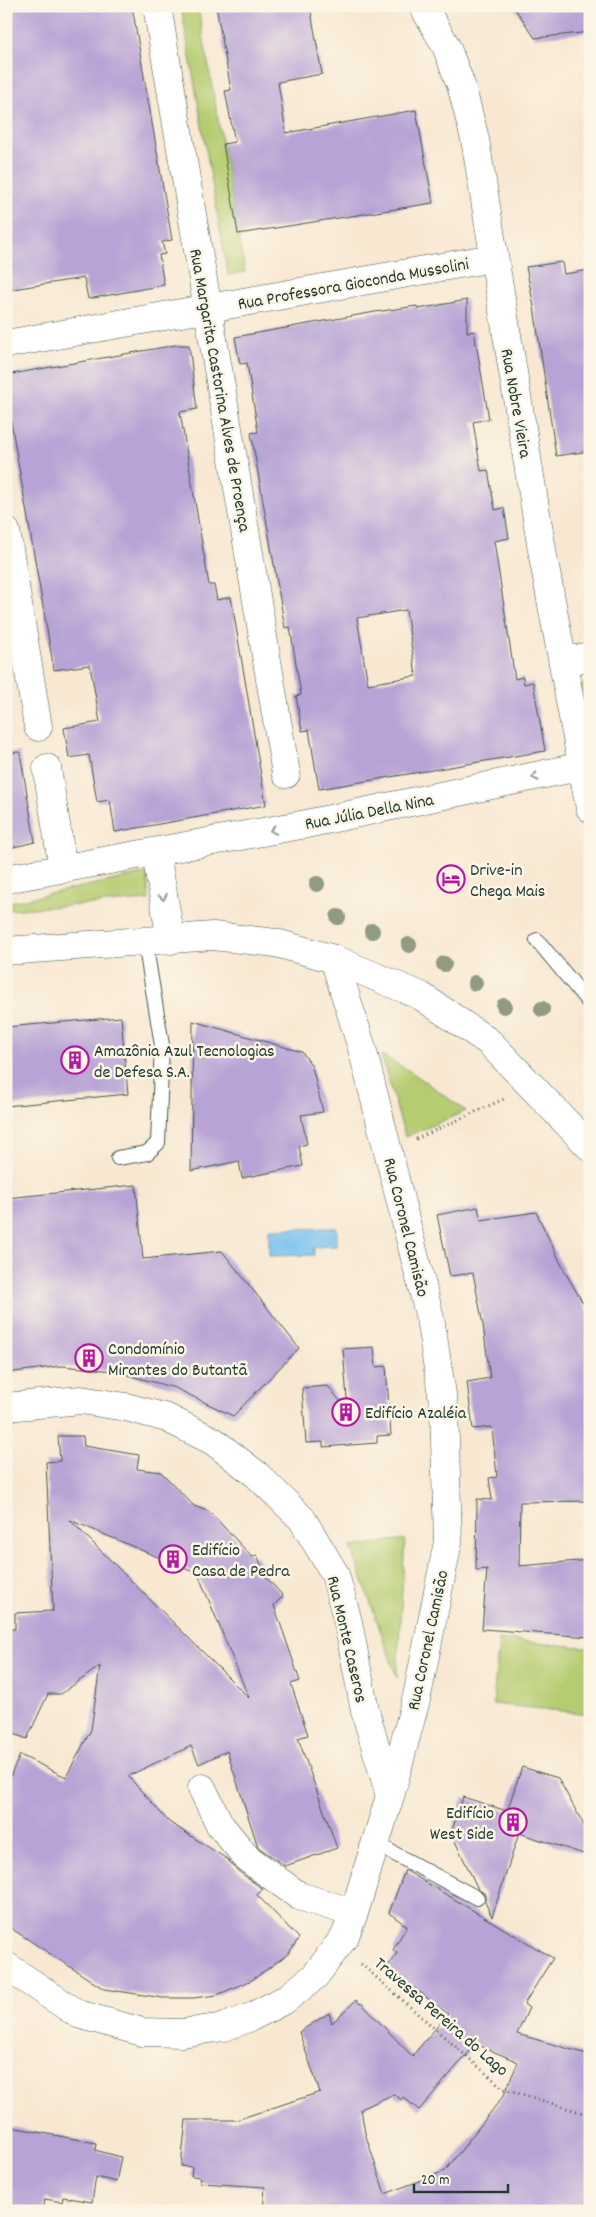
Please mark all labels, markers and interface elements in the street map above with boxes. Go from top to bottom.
street label: Rua Margarita Castorina Alves de Proença [181,247,256,535]
street label: Rua Professora Gioconda Mussolini [236,253,471,318]
street label: Rua Nobre Vieira [493,347,537,461]
one-way arrow [531,771,540,782]
street label: Rua Júlia Della Nina [303,789,437,838]
one-way arrow [269,825,278,835]
place label: Drive-in Chega Mais [470,859,545,905]
hotel icon: Drive-in Chega Mais [436,864,466,894]
one-way arrow [158,892,168,901]
place label: Amazônia Azul Tecnologias de Defesa S.A. [94,1040,275,1086]
building icon: Amazônia Azul Tecnologias de Defesa S.A. [60,1045,90,1075]
street label: Rua Coronel Camisão [375,1155,434,1300]
place label: Condomínio Mirantes do Butantã [108,1338,247,1384]
building icon: Condomínio Mirantes do Butantã [74,1343,104,1373]
building icon: Edifício Azaléia [331,1397,361,1427]
place label: Edifício Azaléia [365,1402,467,1427]
place label: Edifício Casa de Pedra [192,1539,290,1585]
building icon: Edifício Casa de Pedra [158,1544,188,1574]
street label: Rua Coronel Camisão [402,1568,457,1713]
street label: Rua Monte Caseros [319,1574,372,1706]
place label: Edifício West Side [430,1802,494,1848]
building icon: Edifício West Side [498,1807,528,1837]
street label: Travessa Pereira do Lago [368,1952,513,2083]
scale bar [414,2162,507,2194]
text: 20 m [421,2170,449,2192]

